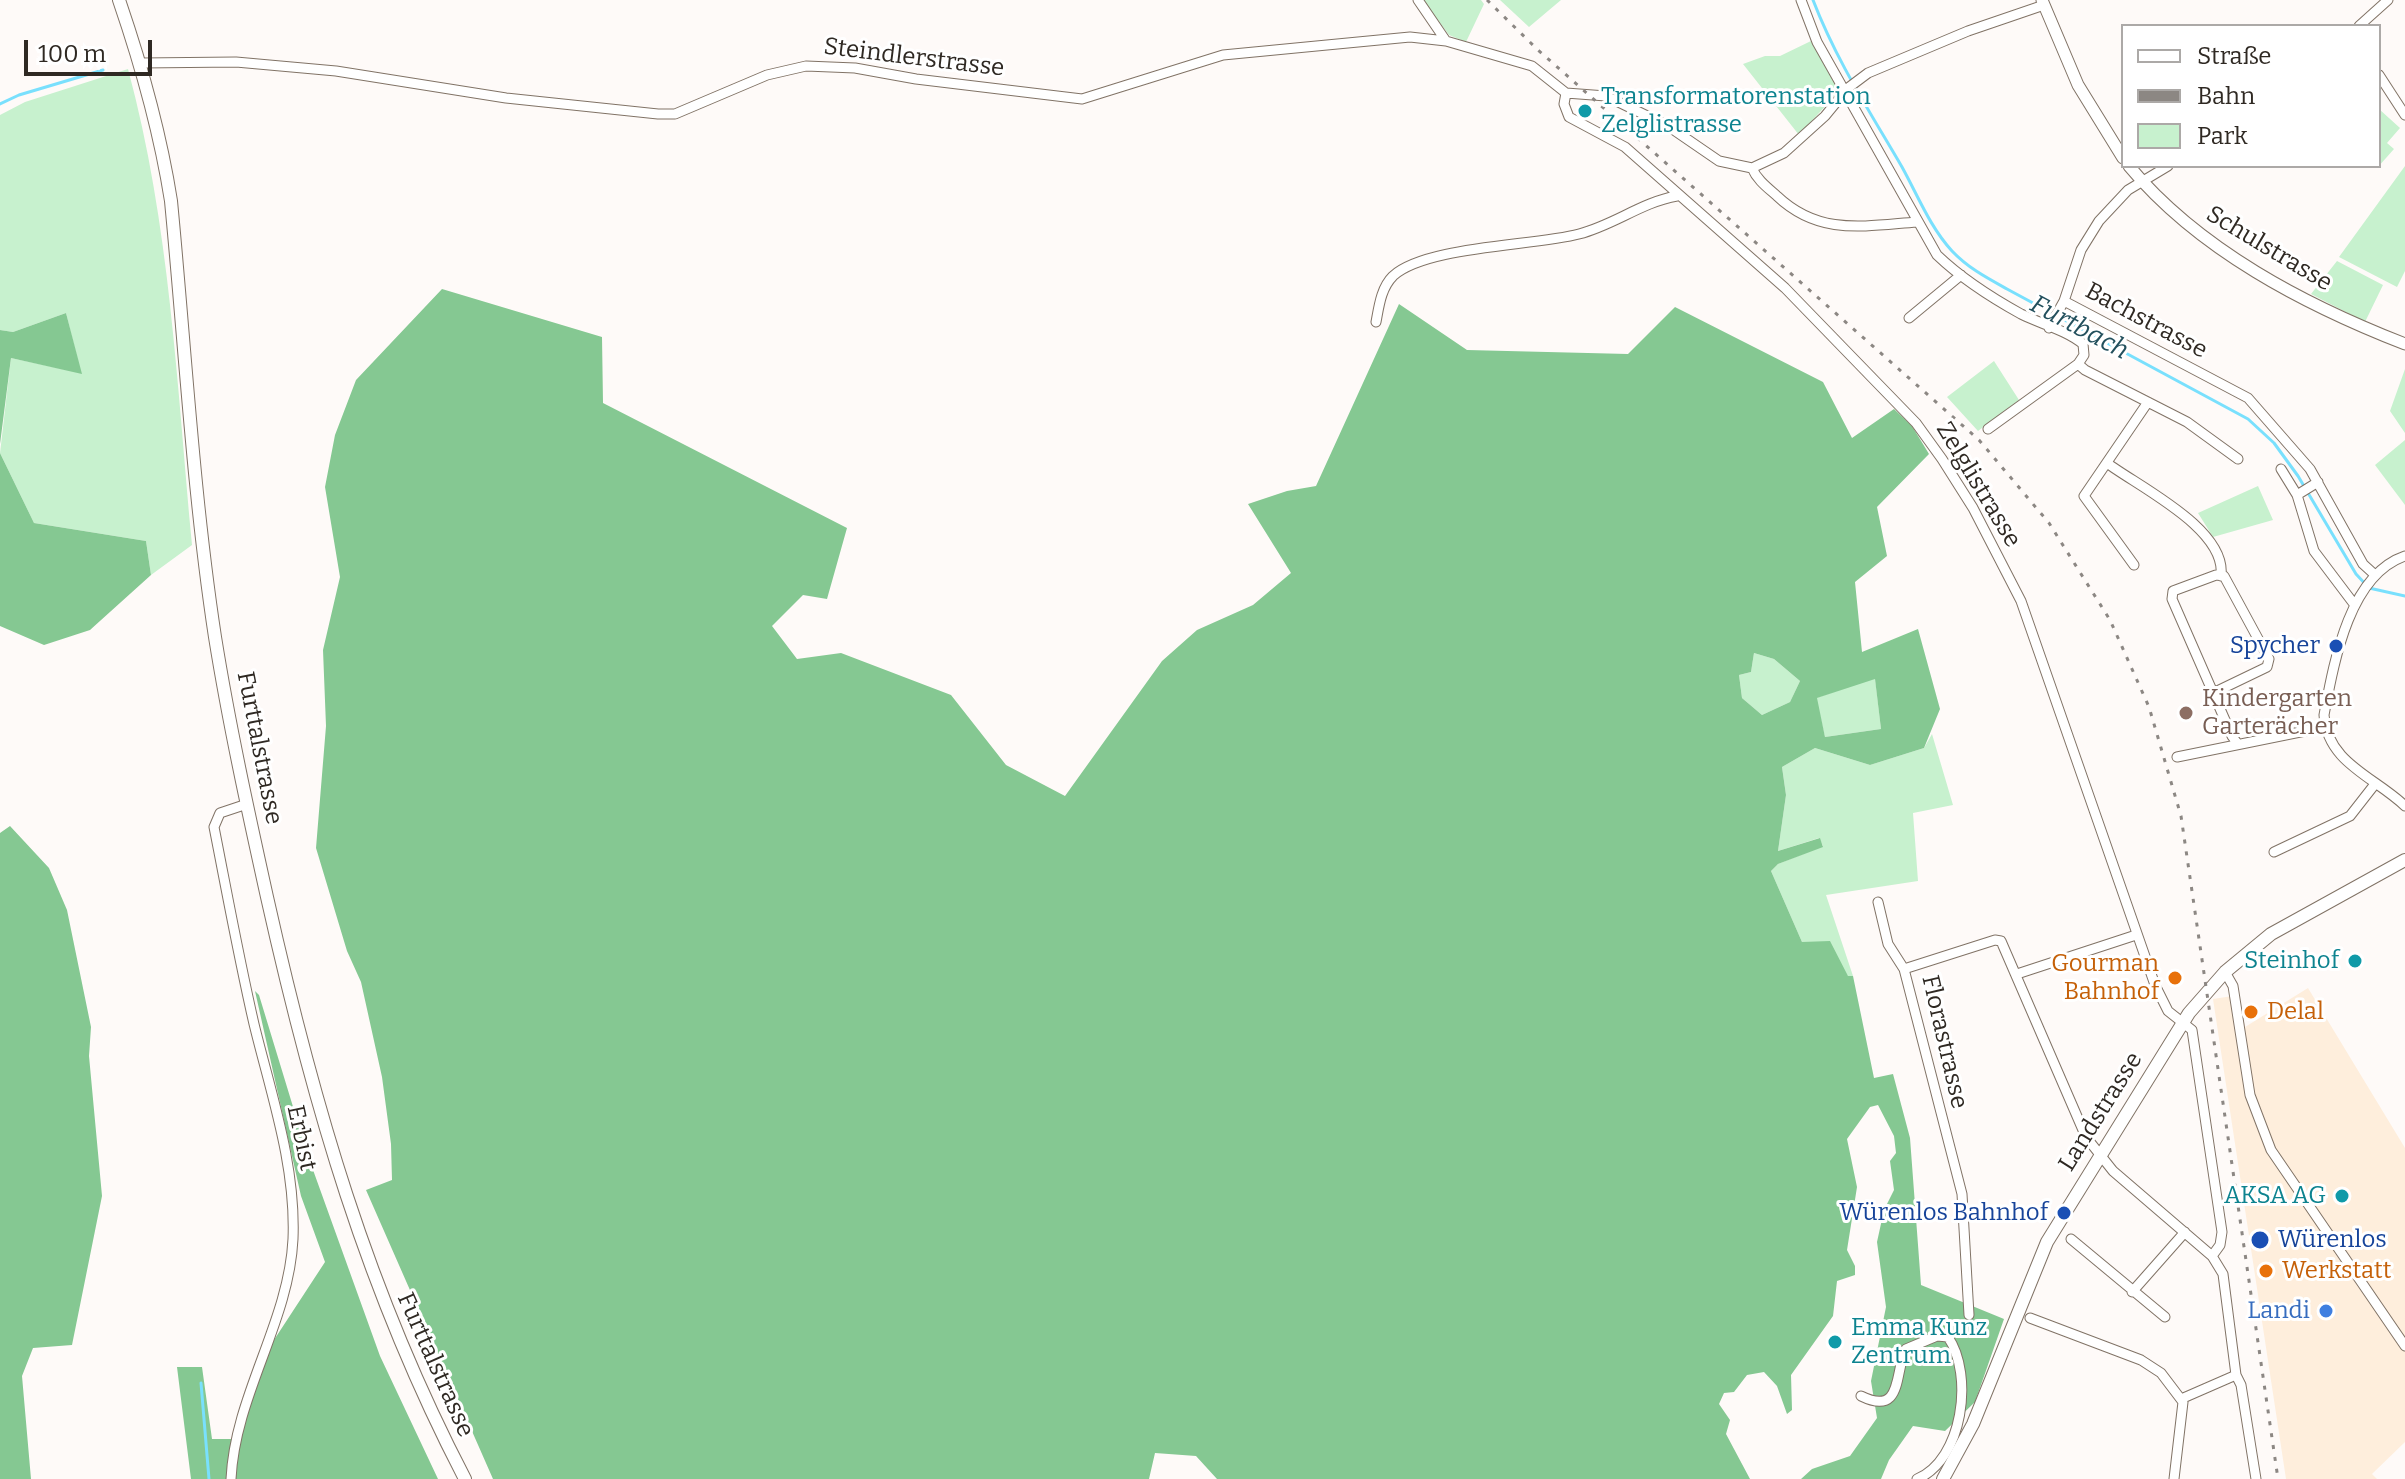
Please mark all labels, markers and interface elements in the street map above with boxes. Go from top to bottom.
scale bar [28,24,156,74]
legend [2121,24,2381,168]
street label: Steindlerstrasse [822,33,1006,83]
text: 100 m [38,40,106,68]
text: Straße [2197,42,2271,70]
text: Bahn [2197,82,2255,110]
place label: Transformatorenstation Zelglistrasse [1601,83,1871,139]
marker: Transformatorenstation Zelglistrasse [1576,102,1594,120]
text: Park [2197,122,2248,150]
street label: Schulstrasse [2201,200,2337,298]
street label: Bachstrasse [2080,277,2212,365]
water label: Furtbach [2024,289,2134,367]
street label: Zelglistrasse [1929,417,2027,553]
place label: Spycher [2230,632,2320,660]
marker: Spycher [2327,637,2345,655]
street label: Furttalstrasse [230,669,288,827]
place label: Kindergarten Garterächer [2202,685,2352,741]
marker: Kindergarten Garterächer [2177,704,2195,722]
place label: Steinhof [2244,947,2339,975]
place label: Gourman Bahnhof [2051,950,2159,1006]
marker: Steinhof [2346,952,2364,970]
marker: Gourman Bahnhof [2166,969,2184,987]
street label: Florastrasse [1915,972,1973,1112]
place label: Delal [2267,998,2324,1026]
marker: Delal [2242,1003,2260,1021]
street label: Landstrasse [2053,1047,2149,1177]
street label: Erbist [280,1103,322,1173]
place label: AKSA AG [2224,1182,2326,1210]
marker: AKSA AG [2333,1187,2351,1205]
place label: Würenlos Bahnhof [1839,1199,2048,1227]
marker: Würenlos Bahnhof [2055,1204,2073,1222]
place label: Würenlos [2278,1226,2387,1254]
marker: Würenlos [2249,1229,2271,1251]
place label: Werkstatt [2282,1257,2391,1285]
marker: Werkstatt [2257,1262,2275,1280]
street label: Furttalstrasse [390,1288,480,1442]
place label: Landi [2247,1297,2310,1325]
marker: Landi [2317,1302,2335,1320]
place label: Emma Kunz Zentrum [1851,1314,1987,1370]
marker: Emma Kunz Zentrum [1826,1333,1844,1351]

